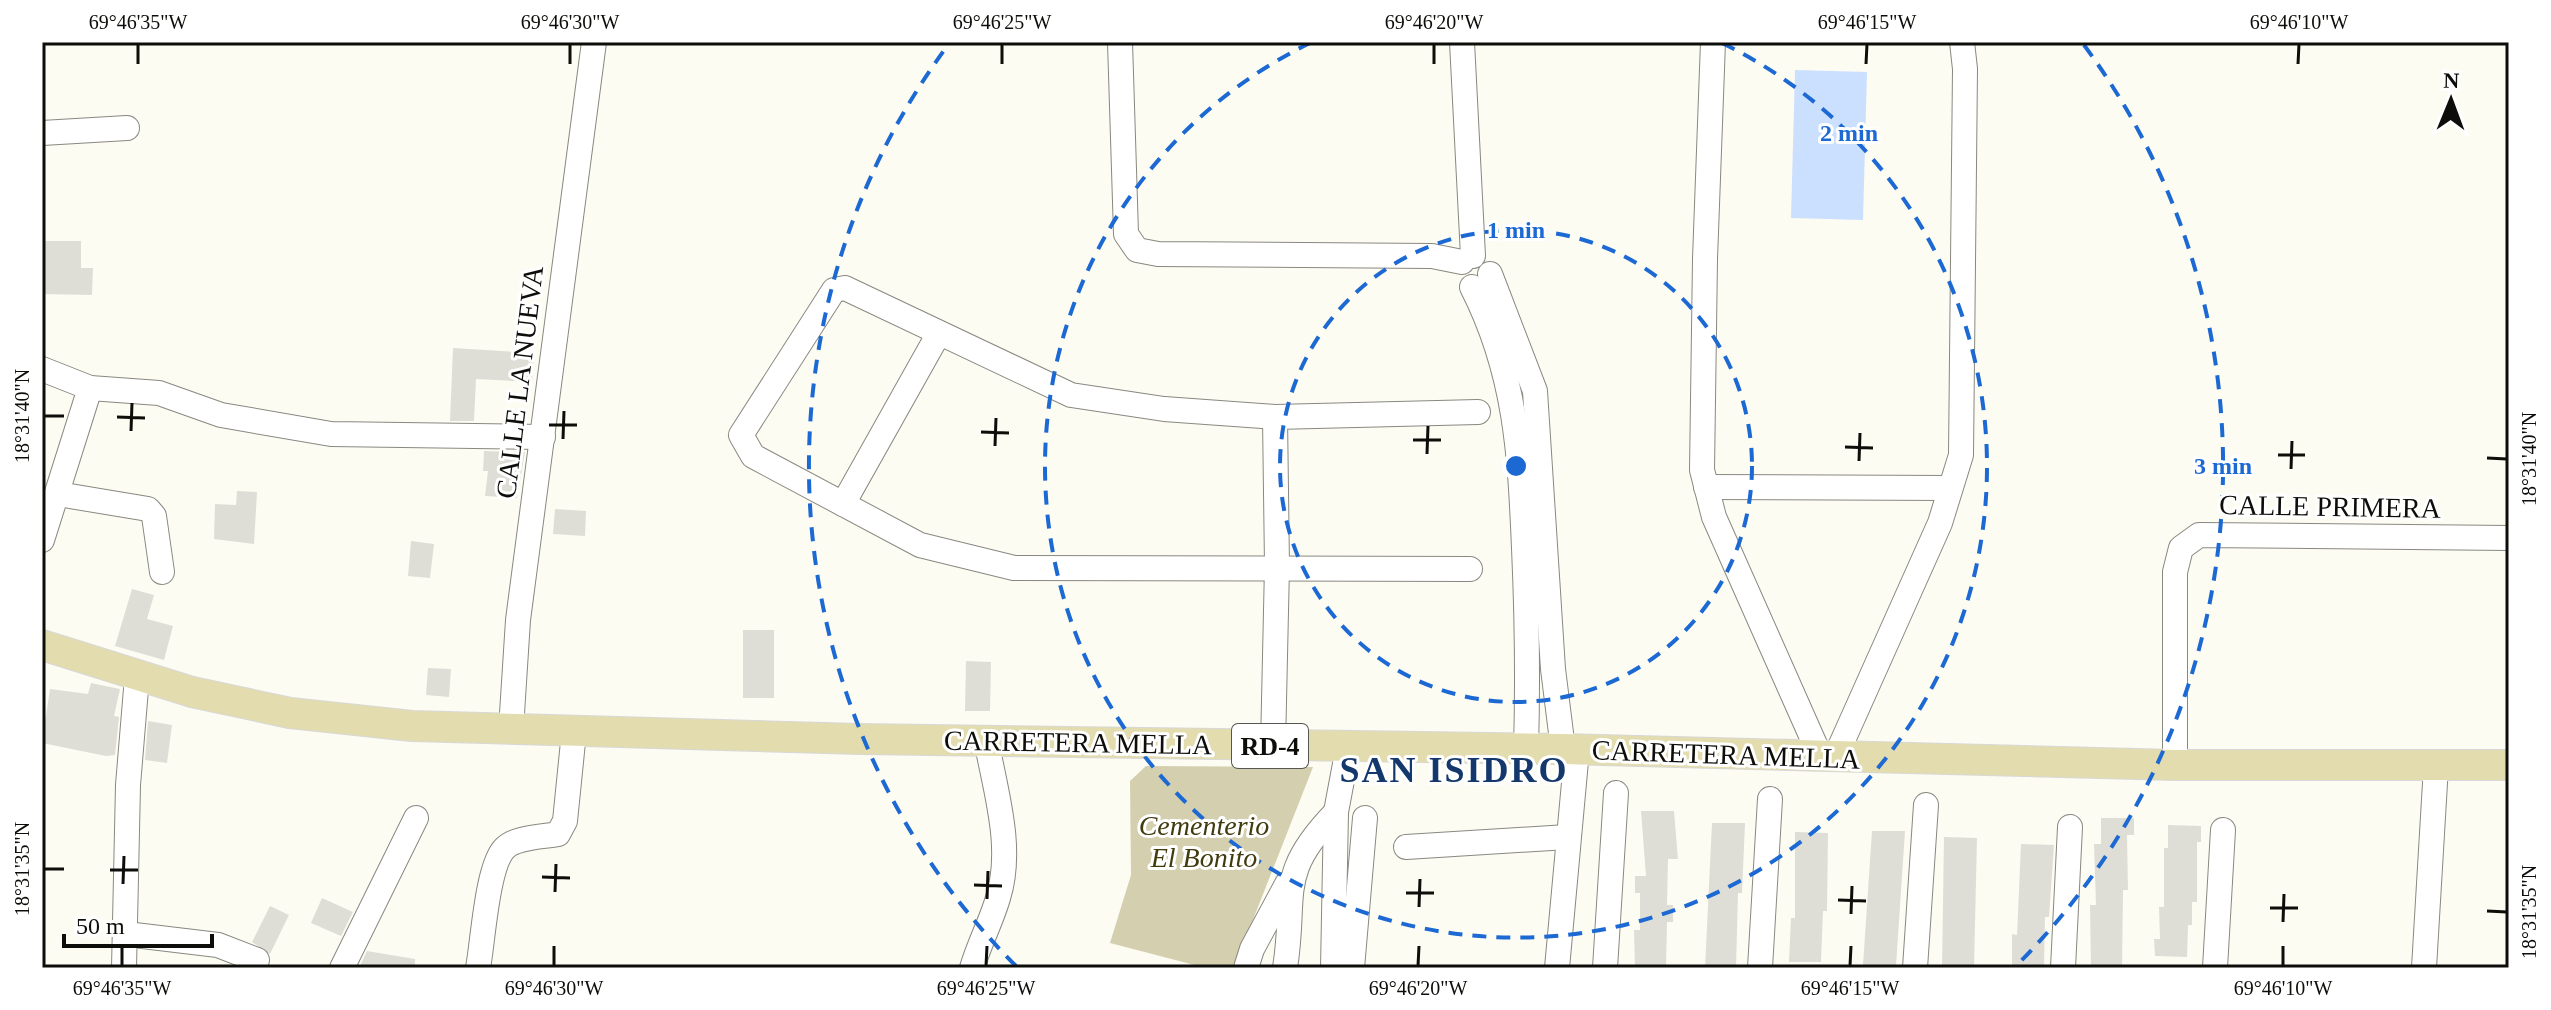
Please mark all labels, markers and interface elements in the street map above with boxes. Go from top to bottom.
text: 69°46'35"W [89,11,187,33]
text: 69°46'30"W [521,11,619,33]
text: 69°46'25"W [953,11,1051,33]
text: 69°46'20"W [1385,11,1483,33]
text: 69°46'15"W [1818,11,1916,33]
text: 69°46'10"W [2250,11,2348,33]
north arrow [2411,60,2491,140]
text: N [2443,68,2460,93]
text: 2 min [1820,120,1878,146]
text: 1 min [1487,217,1545,243]
street label: CALLE LA NUEVA [490,263,549,500]
text: 18°31'40"N [11,369,33,463]
text: 18°31'40"N [2518,412,2540,506]
centre of rings [1502,452,1530,480]
text: 3 min [2194,453,2252,479]
street label: CALLE PRIMERA [2219,489,2442,524]
road number: RD-4 [1232,724,1308,768]
street label: CARRETERA MELLA [944,725,1213,760]
street label: CARRETERA MELLA [1591,734,1861,775]
district label: SAN ISIDRO [1339,750,1569,790]
park label: Cementerio El Bonito [1139,810,1269,873]
text: 18°31'35"N [11,822,33,916]
text: 18°31'35"N [2518,865,2540,959]
scale bar [64,898,212,948]
text: 50 m [76,913,125,939]
text: 69°46'35"W [73,977,171,999]
text: 69°46'30"W [505,977,603,999]
text: 69°46'25"W [937,977,1035,999]
text: 69°46'20"W [1369,977,1467,999]
text: 69°46'15"W [1801,977,1899,999]
text: 69°46'10"W [2234,977,2332,999]

